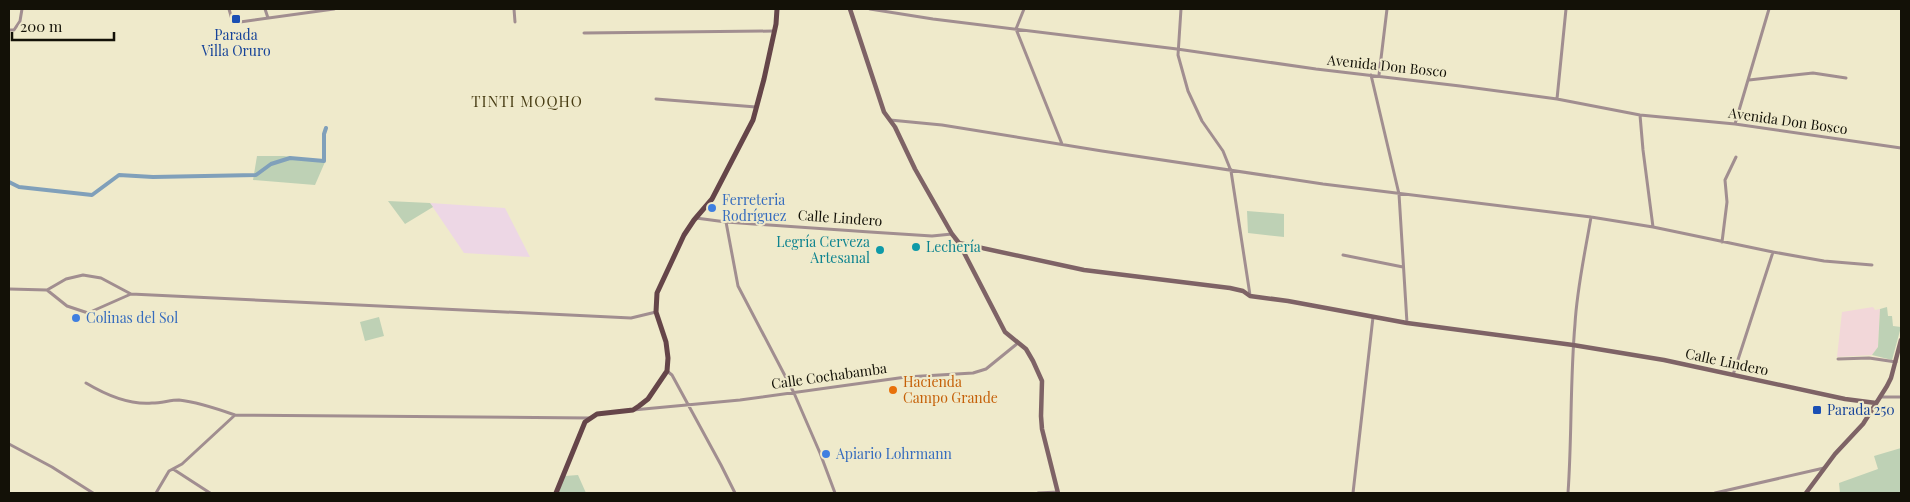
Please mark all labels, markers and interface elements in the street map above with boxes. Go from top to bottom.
scale bar [12,10,115,42]
marker: Parada Villa Oruro [230,13,242,25]
text: 200 m [20,16,63,36]
place label: Parada Villa Oruro [200,25,271,60]
street label: Avenida Don Bosco [1325,50,1448,81]
district label: TINTI MOQHO [471,91,583,111]
street label: Avenida Don Bosco [1726,103,1849,138]
place label: Ferreteria Rodríguez [722,190,787,225]
marker: Ferreteria Rodríguez [706,202,718,214]
street label: Calle Lindero [797,205,883,230]
place label: Legría Cerveza Artesanal [776,232,870,267]
place label: Lechería [926,237,981,256]
marker: Lechería [910,241,922,253]
marker: Legría Cerveza Artesanal [874,244,886,256]
place label: Colinas del Sol [86,308,178,327]
marker: Colinas del Sol [70,312,82,324]
street label: Calle Lindero [1684,343,1771,380]
street label: Calle Cochabamba [770,358,888,393]
place label: Hacienda Campo Grande [903,372,998,407]
marker: Hacienda Campo Grande [887,384,899,396]
place label: Parada 250 [1827,400,1895,419]
marker: Parada 250 [1811,404,1823,416]
place label: Apiario Lohrmann [835,444,953,463]
marker: Apiario Lohrmann [820,448,832,460]

